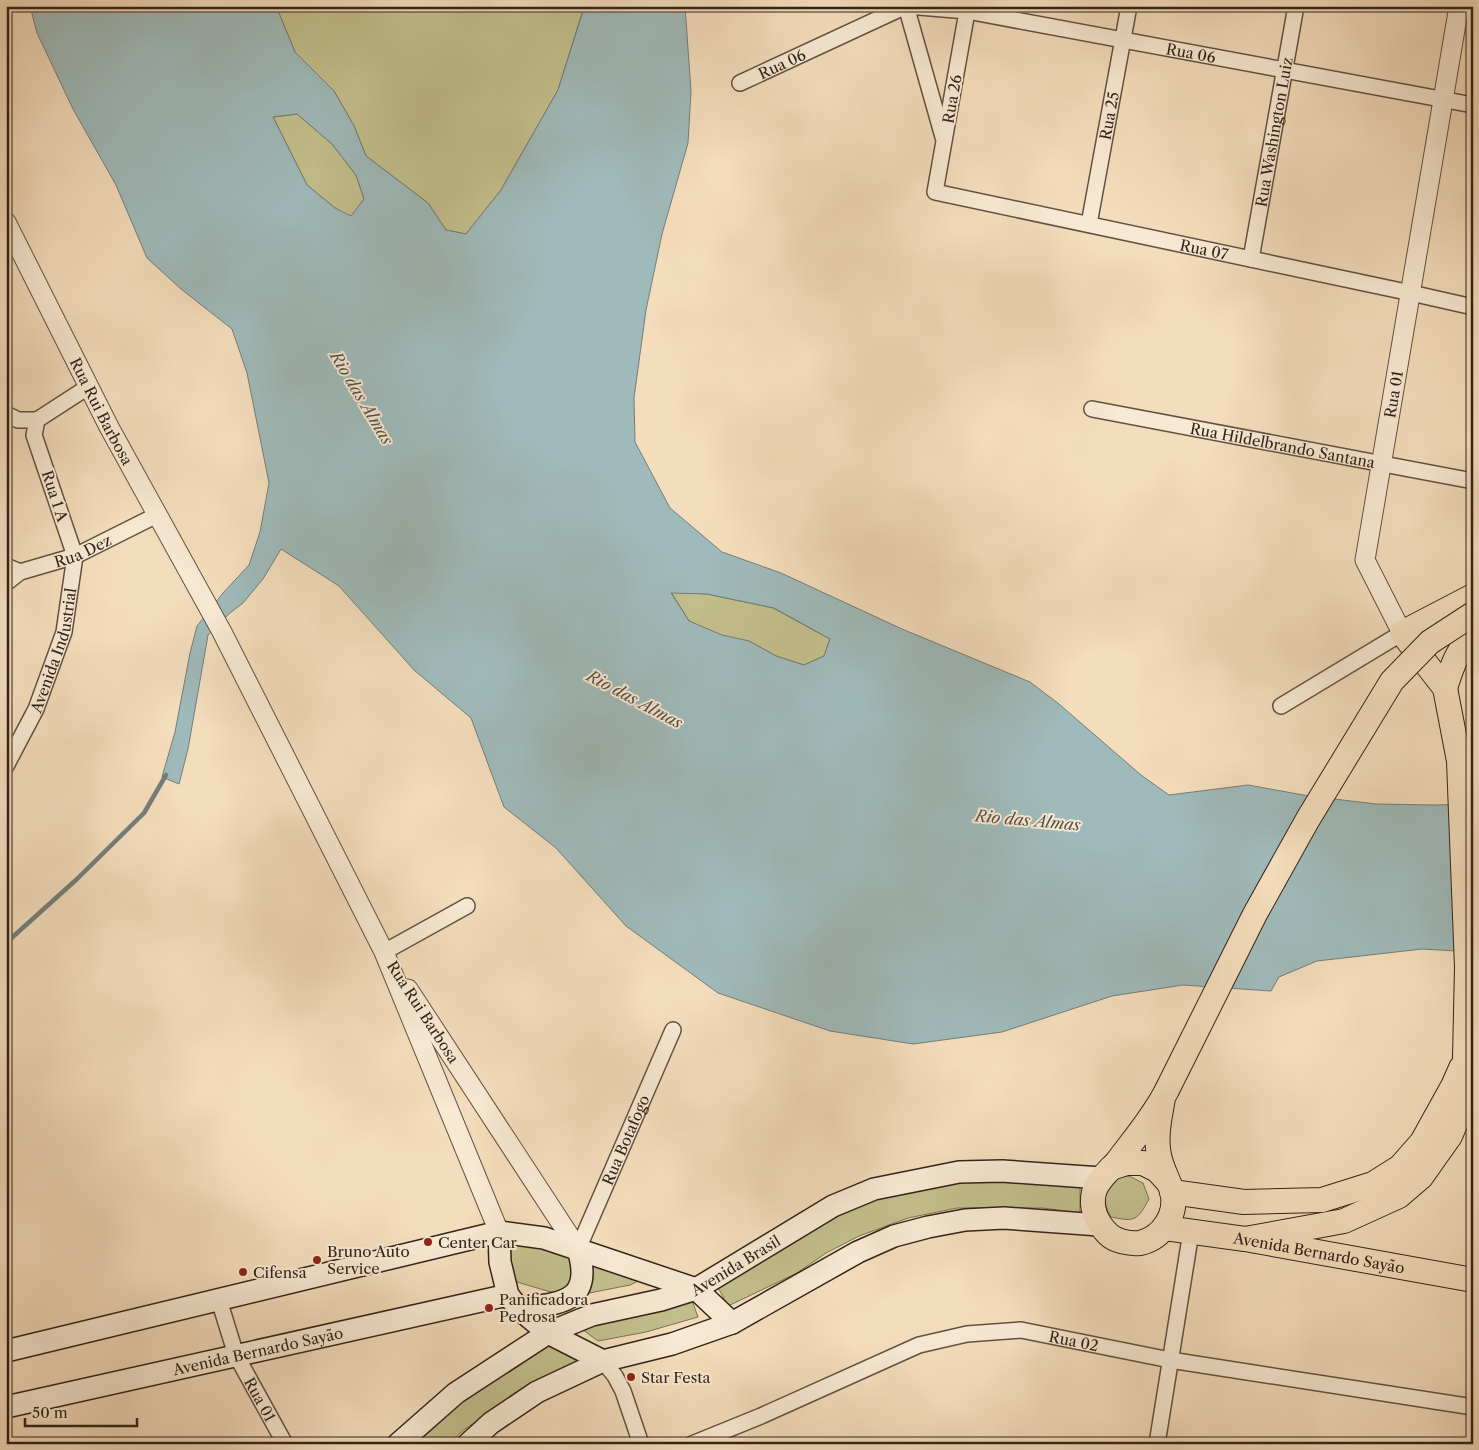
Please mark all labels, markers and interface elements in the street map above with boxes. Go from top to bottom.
street label: Rua 06 [1165,39,1218,67]
street label: Rua 06 [755,44,809,83]
street label: Rua Washington Luiz [1251,55,1296,208]
street label: Rua 26 [938,73,966,125]
street label: Rua 25 [1095,90,1123,141]
street label: Rua 07 [1178,235,1231,264]
water label: Rio das Almas [325,346,398,448]
street label: Rua Rui Barbosa [66,354,137,468]
street label: Rua 01 [1380,368,1407,419]
street label: Rua Hildelbrando Santana [1189,418,1377,472]
street label: Rua 1 A [38,468,72,525]
street label: Rua Dez [52,530,114,571]
street label: Avenida Industrial [26,586,80,716]
water label: Rio das Almas [582,664,686,733]
water label: Rio das Almas [973,805,1081,835]
street label: Rua Rui Barbosa [383,957,463,1067]
street label: Rua Botafogo [597,1092,653,1188]
street label: Avenida Bernardo Sayão [1231,1228,1406,1277]
street label: Avenida Brasil [686,1230,784,1300]
place label: Center Car [438,1233,518,1252]
marker: Center Car [422,1236,434,1248]
place label: Bruno Auto Service [327,1242,410,1278]
marker: Bruno Auto Service [311,1254,323,1266]
place label: Cifensa [253,1263,307,1282]
marker: Cifensa [237,1266,249,1278]
place label: Panificadora Pedrosa [499,1290,588,1326]
marker: Panificadora Pedrosa [483,1302,495,1314]
street label: Avenida Bernardo Sayão [170,1323,345,1379]
street label: Rua 02 [1047,1326,1100,1355]
place label: Star Festa [641,1368,710,1387]
marker: Star Festa [625,1371,637,1383]
street label: Rua 01 [240,1374,280,1425]
scale bar [25,1395,138,1427]
text: 50 m [32,1403,68,1422]

